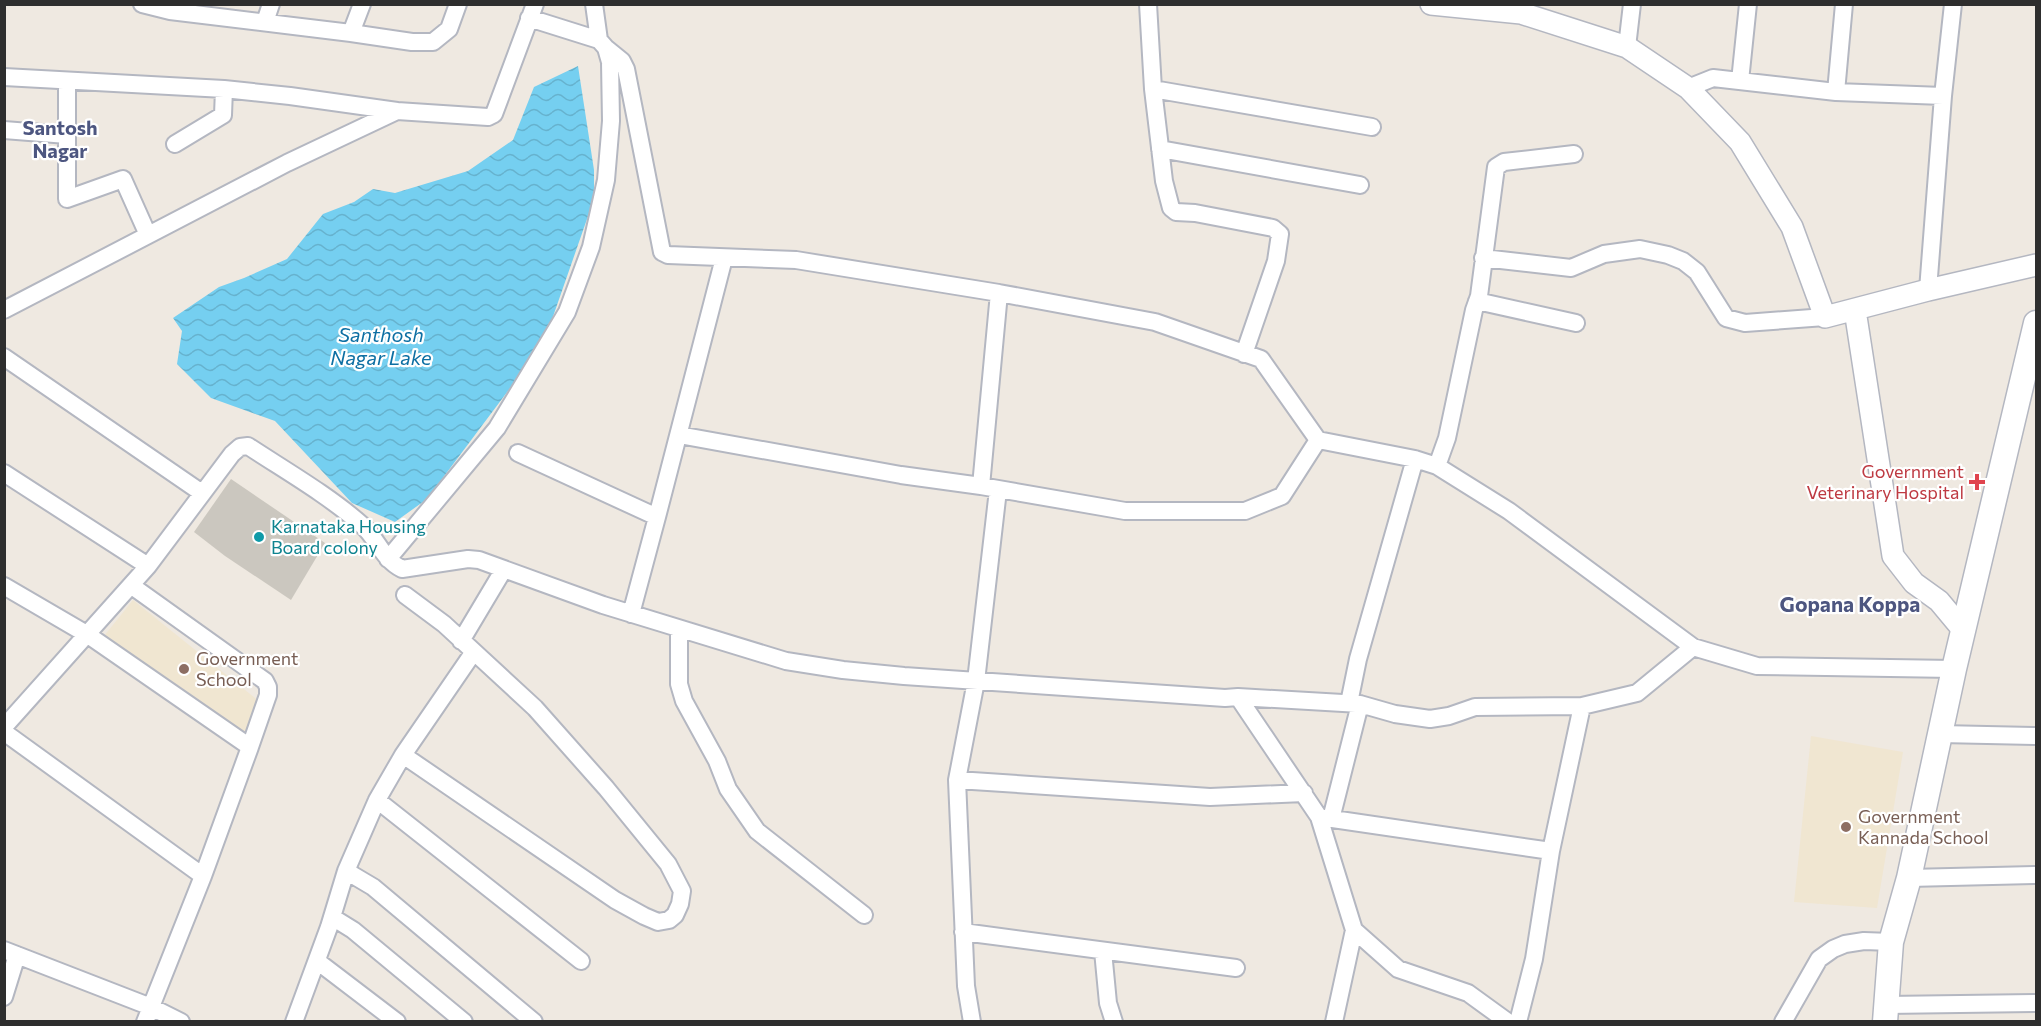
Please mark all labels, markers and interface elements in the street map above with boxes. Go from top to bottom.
district label: Santosh Nagar [22,115,98,162]
water label: Santhosh Nagar Lake [330,322,432,369]
place label: Government Veterinary Hospital [1806,460,1964,503]
marker: Government Veterinary Hospital [1968,473,1986,491]
place label: Karnataka Housing Board colony [271,515,426,558]
marker: Karnataka Housing Board colony [252,530,266,544]
district label: Gopana Koppa [1780,591,1920,616]
place label: Government School [196,647,298,690]
marker: Government School [177,662,191,676]
place label: Government Kannada School [1858,805,1989,848]
marker: Government Kannada School [1839,820,1853,834]

